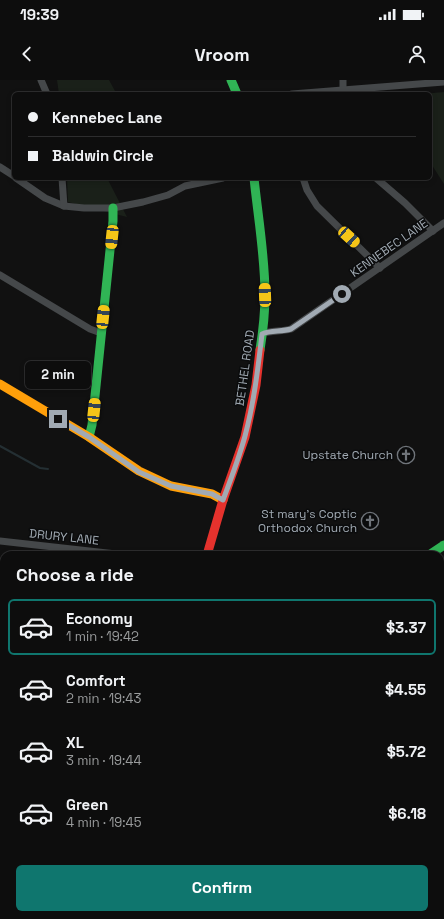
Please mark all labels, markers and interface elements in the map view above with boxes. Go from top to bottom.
text: 19:39 [20,5,59,24]
icon: back [16,43,38,65]
text: Vroom [194,43,250,66]
icon: person [406,43,428,65]
text: Kennebec Lane [52,108,163,127]
text: Baldwin Circle [52,146,154,165]
street label: KENNEBEC LANE [347,215,431,281]
car [105,224,119,250]
car [336,225,362,249]
car [259,283,271,307]
route start [333,285,351,303]
car [96,304,110,330]
street label: BETHEL ROAD [232,329,258,407]
callout: 2 min [25,361,91,389]
text: 2 min [41,366,75,383]
car [87,397,101,423]
route end [49,410,67,428]
church icon: Upstate Church [396,445,416,465]
place label: Upstate Church [302,447,393,463]
place label: St mary's Coptic Orthodox Church [258,506,357,536]
church icon: St mary's Coptic Orthodox Church [360,511,380,531]
street label: DRURY LANE [28,525,100,549]
text: Choose a ride [16,563,134,586]
icon: car [18,609,54,645]
text: Economy [66,609,133,628]
text: $3.37 [386,618,426,637]
text: 1 min · 19:42 [66,628,139,645]
icon: car [18,671,54,707]
text: Comfort [66,671,126,690]
text: $4.55 [385,680,426,699]
text: 2 min · 19:43 [66,690,141,707]
icon: car [18,733,54,769]
text: XL [66,733,84,752]
text: $5.72 [387,742,426,761]
text: 3 min · 19:44 [66,752,142,769]
icon: car [18,795,54,831]
text: Green [66,795,108,814]
text: $6.18 [388,804,426,823]
text: 4 min · 19:45 [66,814,142,831]
button: Confirm [16,865,428,911]

